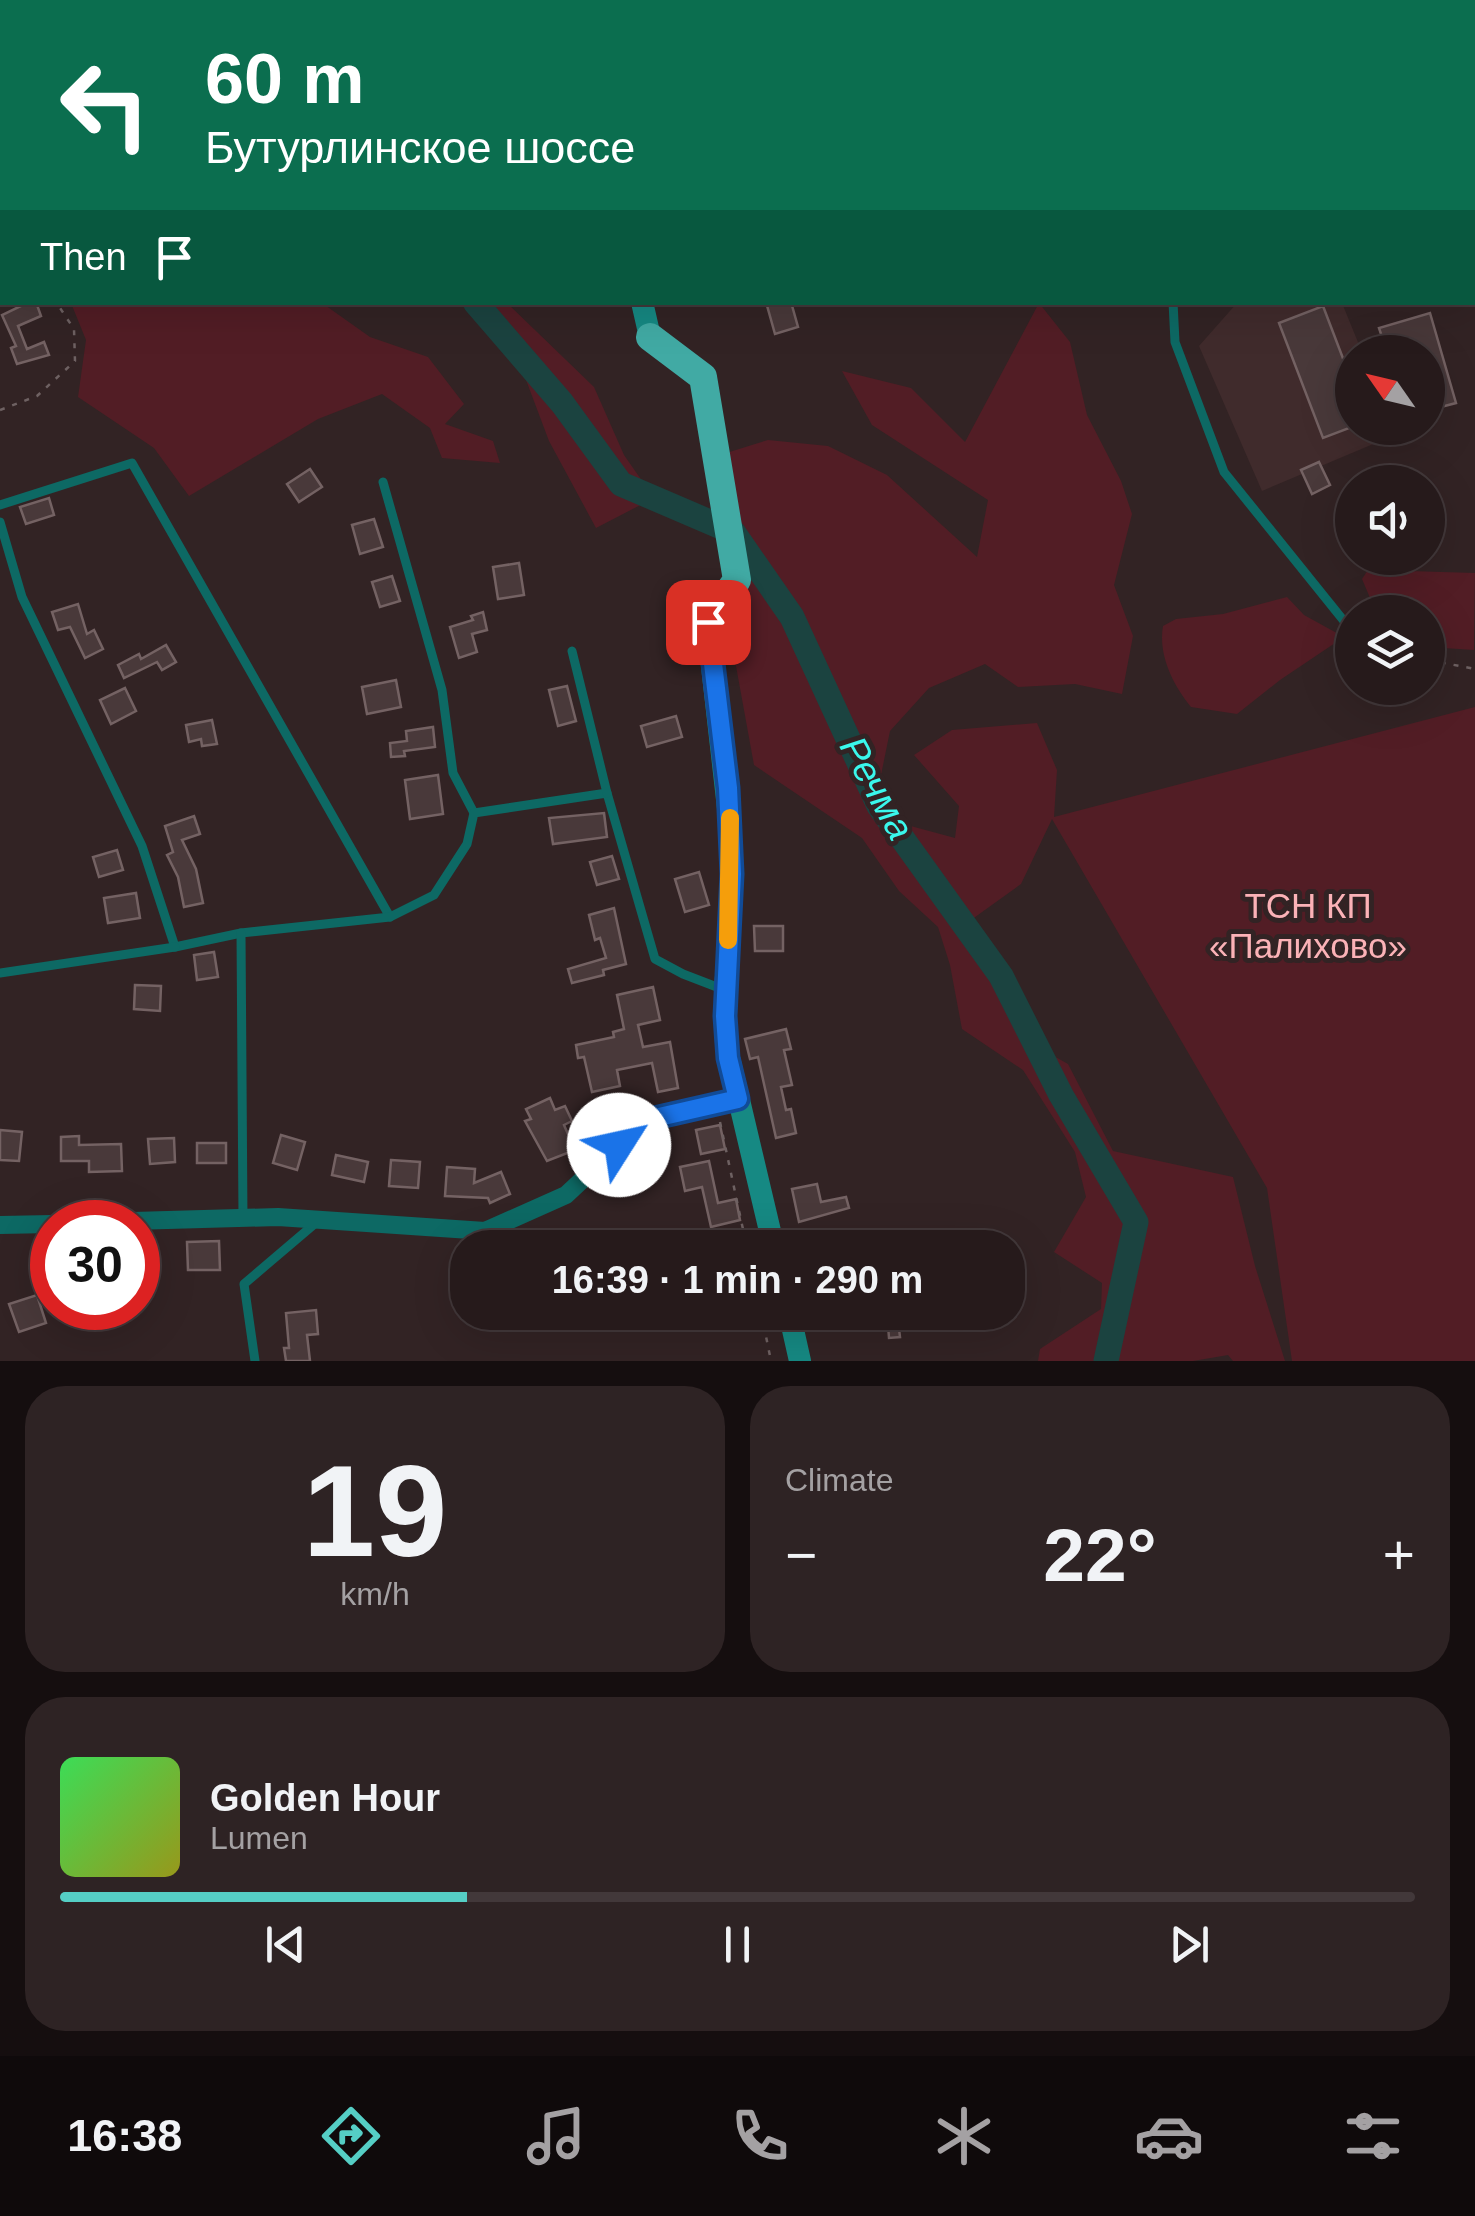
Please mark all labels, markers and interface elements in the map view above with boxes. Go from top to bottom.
icon: left [40,40,170,170]
text: 60 m [205,40,365,118]
text: Бутурлинское шоссе [205,122,635,173]
icon: arrive [147,230,202,285]
text: Then [40,236,127,278]
north arrow [1335,335,1445,445]
map controls [1335,335,1445,705]
button: sound [1335,465,1445,575]
pin [666,580,751,665]
icon: arrive [681,595,736,650]
button: layers [1335,595,1445,705]
water label: Речма [832,729,922,847]
park label: ТСН КП «Палихово» [1209,886,1407,965]
position arrow [567,1093,671,1197]
speed limit sign: 30 [30,1200,160,1330]
text: 16:39 · 1 min · 290 m [552,1259,923,1301]
text: 19 [303,1438,447,1584]
text: Climate [785,1462,893,1498]
text: 22° [1043,1513,1157,1597]
text: − [785,1524,817,1586]
text: + [1383,1524,1415,1586]
text: km/h [340,1576,410,1612]
text: Golden Hour [210,1777,440,1819]
text: Lumen [210,1820,308,1856]
icon: previous [258,1917,313,1972]
icon: pause [710,1917,765,1972]
icon: next [1162,1917,1217,1972]
icon: directions [316,2101,386,2171]
icon: music [521,2101,591,2171]
icon: phone [725,2101,795,2171]
icon: climate [929,2101,999,2171]
icon: car [1134,2101,1204,2171]
icon: filters [1338,2101,1408,2171]
text: 16:38 [67,2110,182,2161]

